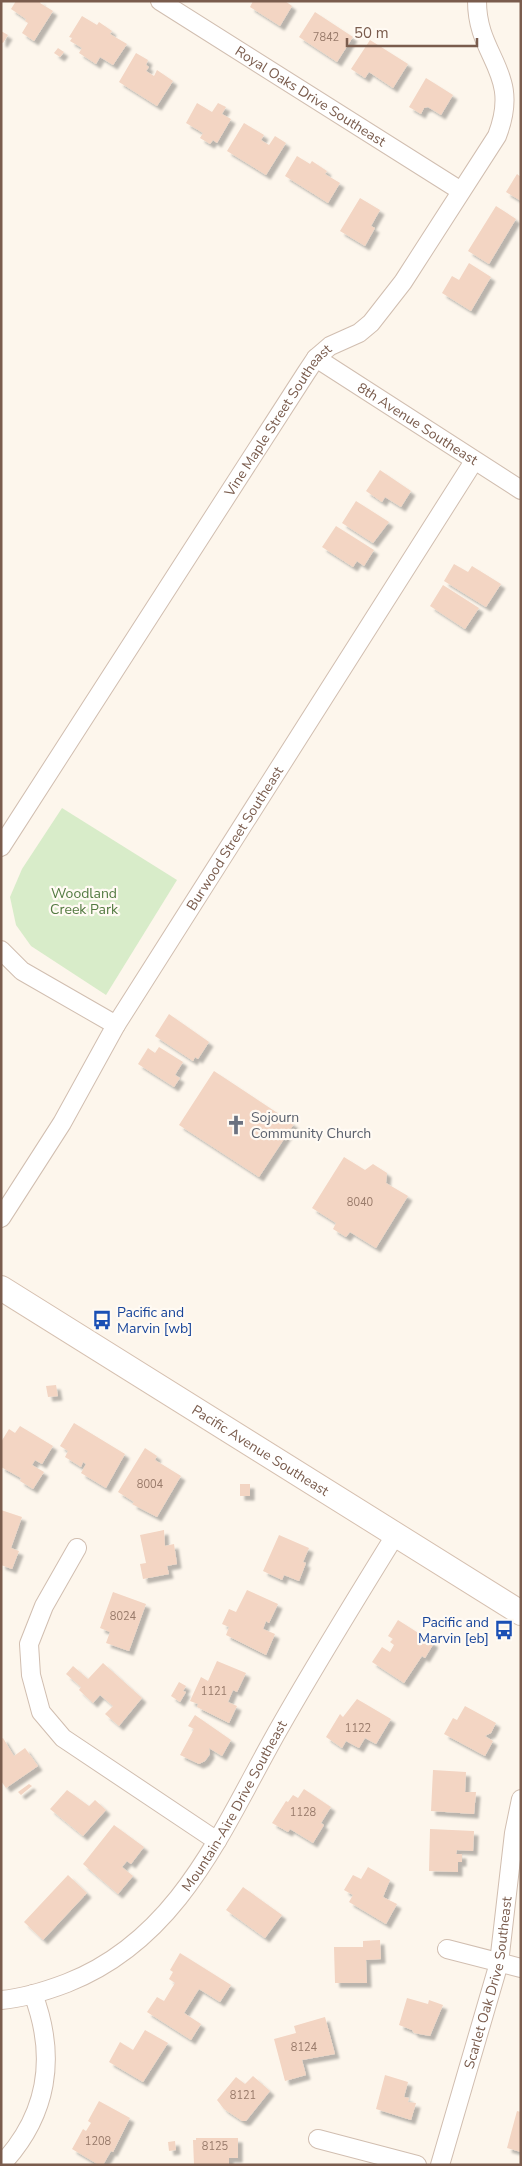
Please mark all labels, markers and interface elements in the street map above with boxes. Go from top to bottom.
scale bar [347,15,477,47]
text: 50 m [354,23,389,43]
house number: 7842 [313,30,339,45]
street label: Royal Oaks Drive Southeast [231,42,389,151]
street label: Vine Maple Street Southeast [220,340,336,501]
street label: 8th Avenue Southeast [354,378,481,470]
street label: Burwood Street Southeast [182,763,288,914]
park label: Woodland Creek Park [50,884,119,919]
place label: Sojourn Community Church [251,1108,371,1143]
church icon: Sojourn Community Church [225,1114,247,1136]
house number: 8040 [347,1195,374,1210]
place label: Pacific and Marvin [wb] [117,1303,192,1338]
bus stop icon: Pacific and Marvin [wb] [91,1309,113,1331]
street label: Pacific Avenue Southeast [188,1401,333,1501]
house number: 8004 [137,1477,164,1492]
house number: 8024 [110,1609,137,1624]
place label: Pacific and Marvin [eb] [418,1613,489,1648]
bus stop icon: Pacific and Marvin [eb] [493,1619,515,1641]
house number: 1121 [201,1684,227,1699]
street label: Mountain-Aire Drive Southeast [177,1717,292,1896]
house number: 1122 [345,1721,371,1736]
house number: 1128 [290,1805,317,1820]
street label: Scarlet Oak Drive Southeast [460,1895,517,2071]
house number: 8124 [291,2040,318,2055]
house number: 8121 [230,2088,256,2103]
house number: 1208 [85,2134,112,2149]
house number: 8125 [202,2139,229,2154]

